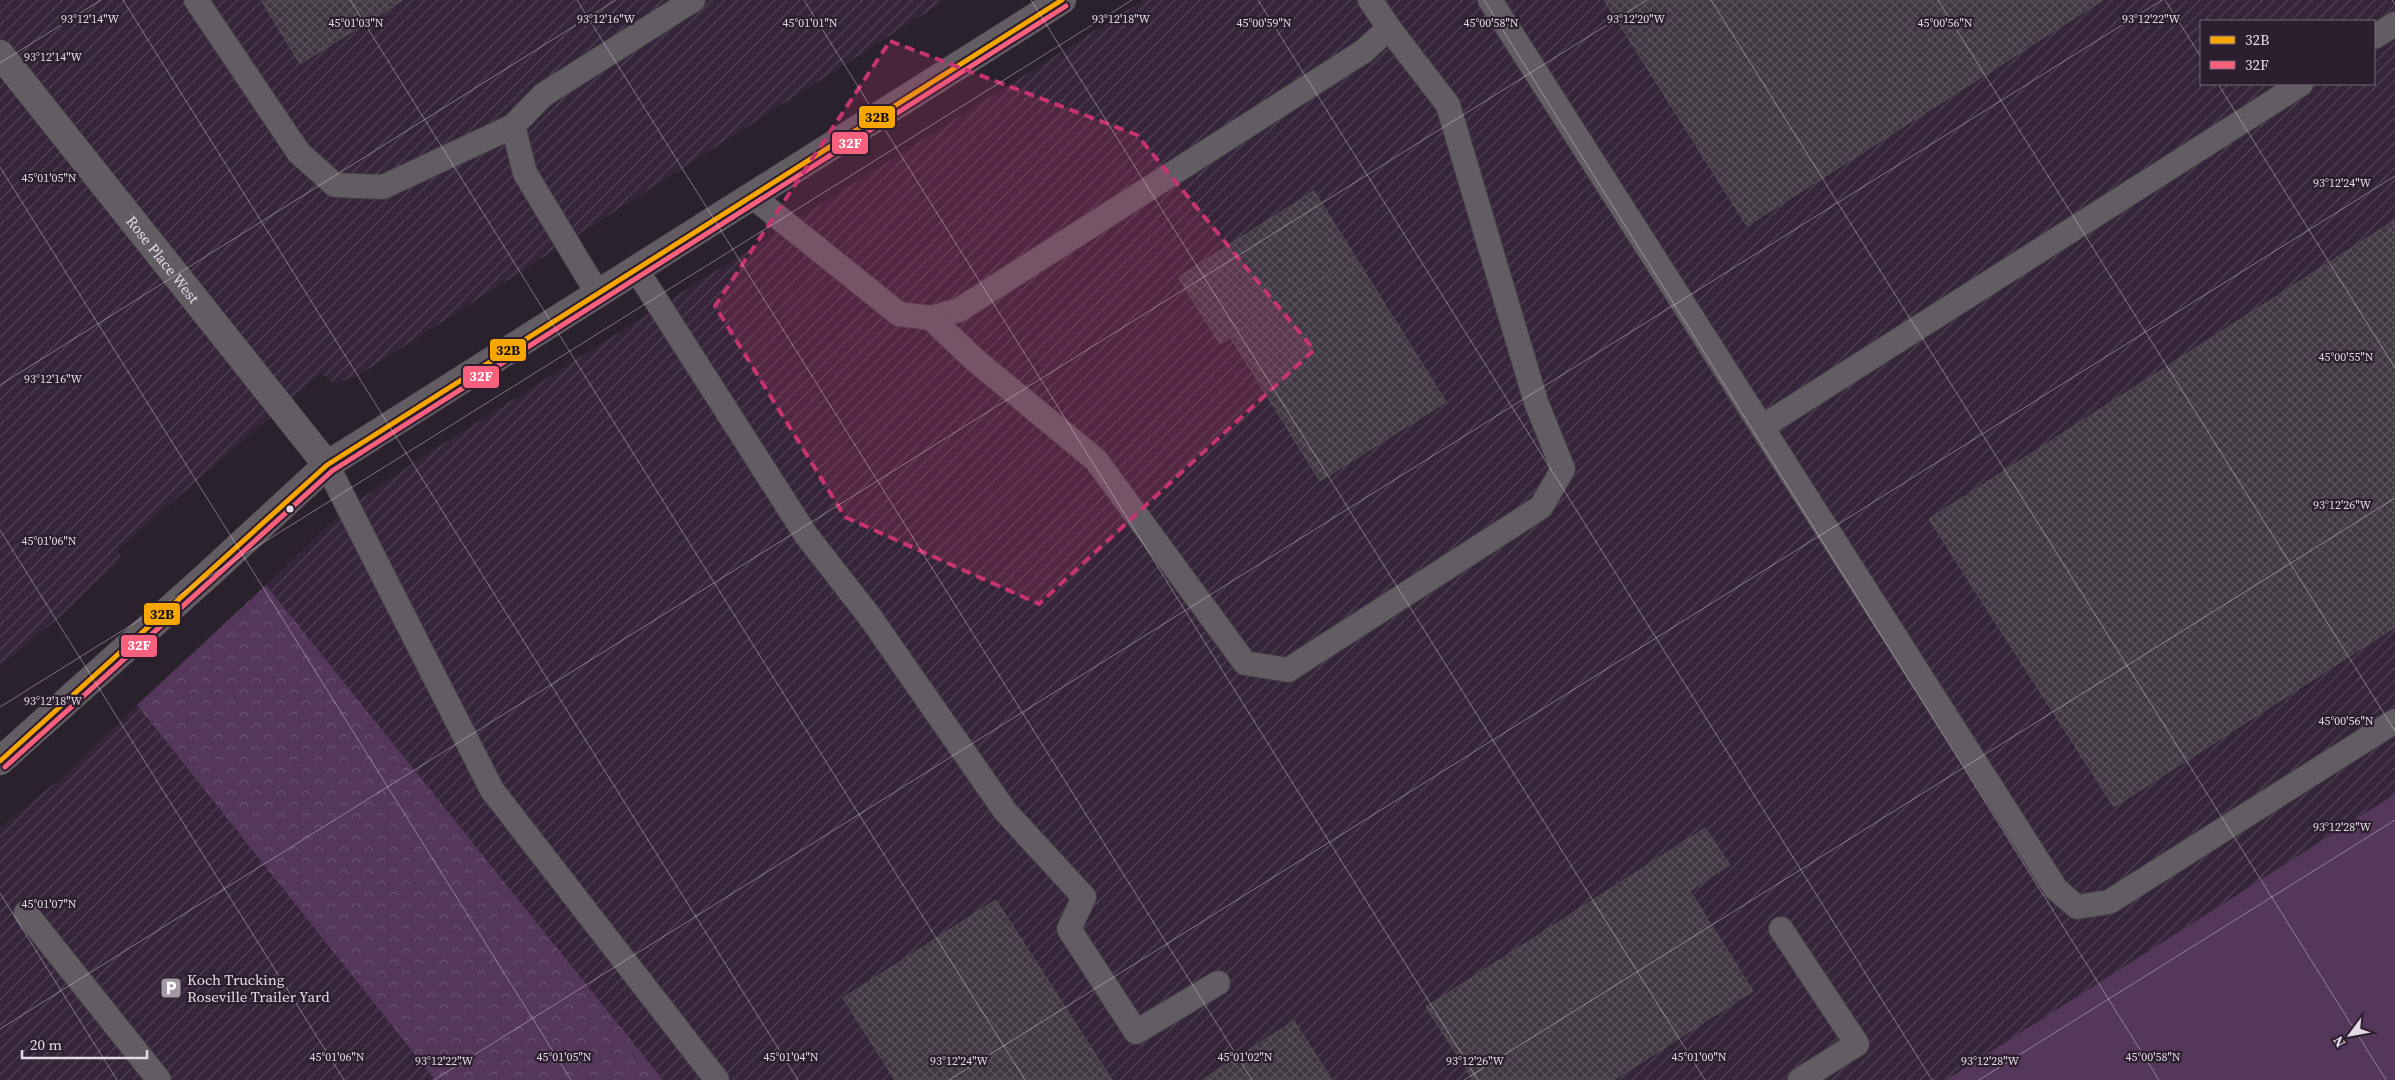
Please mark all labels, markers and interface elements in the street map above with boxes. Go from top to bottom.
text: 93°12'14"W [61,11,119,27]
text: 93°12'16"W [577,11,635,27]
text: 93°12'18"W [1092,11,1150,27]
text: 93°12'20"W [1607,11,1665,27]
text: 93°12'22"W [2122,11,2180,27]
text: 45°01'03"N [328,15,384,31]
text: 45°01'01"N [782,15,838,31]
text: 45°00'59"N [1236,15,1292,31]
text: 45°00'58"N [1463,15,1519,31]
text: 45°00'56"N [1917,15,1973,31]
legend [2200,20,2375,85]
text: 32B [2245,29,2269,50]
text: 93°12'14"W [24,49,82,65]
text: 32F [2245,54,2269,75]
line badge: 32B [858,105,896,129]
text: 32B [865,107,889,127]
line badge: 32F [831,131,869,155]
text: 32F [838,133,862,153]
text: 45°01'05"N [21,170,77,186]
text: 93°12'24"W [2313,175,2371,191]
street label: Rose Place West [122,211,205,307]
line badge: 32B [489,338,527,362]
text: 32B [496,340,520,360]
text: 45°00'55"N [2318,349,2374,365]
line badge: 32F [462,365,500,389]
text: 32F [469,366,493,386]
text: 93°12'16"W [24,371,82,387]
text: 93°12'26"W [2313,497,2371,513]
unlabelled marker [285,504,295,514]
text: 45°01'06"N [21,533,77,549]
line badge: 32B [143,602,181,626]
text: 32B [150,604,174,624]
line badge: 32F [120,634,158,658]
text: 32F [127,635,151,655]
text: 93°12'18"W [24,693,82,709]
text: 45°00'56"N [2318,713,2374,729]
text: 93°12'28"W [2313,819,2371,835]
text: 45°01'07"N [21,896,77,912]
place label: Koch Trucking Roseville Trailer Yard [187,969,330,1007]
parking icon: Koch Trucking Roseville Trailer Yard [159,976,183,1000]
north arrow [2325,1010,2375,1060]
scale bar [22,1028,148,1060]
text: N [2328,1032,2350,1052]
text: 20 m [30,1034,62,1055]
text: 45°01'06"N [309,1049,365,1065]
text: 45°01'05"N [536,1049,592,1065]
text: 45°01'04"N [763,1049,819,1065]
text: 45°01'02"N [1217,1049,1273,1065]
text: 45°01'00"N [1671,1049,1727,1065]
text: 45°00'58"N [2125,1049,2181,1065]
text: 93°12'22"W [415,1053,473,1069]
text: 93°12'24"W [930,1053,988,1069]
text: 93°12'26"W [1446,1053,1504,1069]
text: 93°12'28"W [1961,1053,2019,1069]

